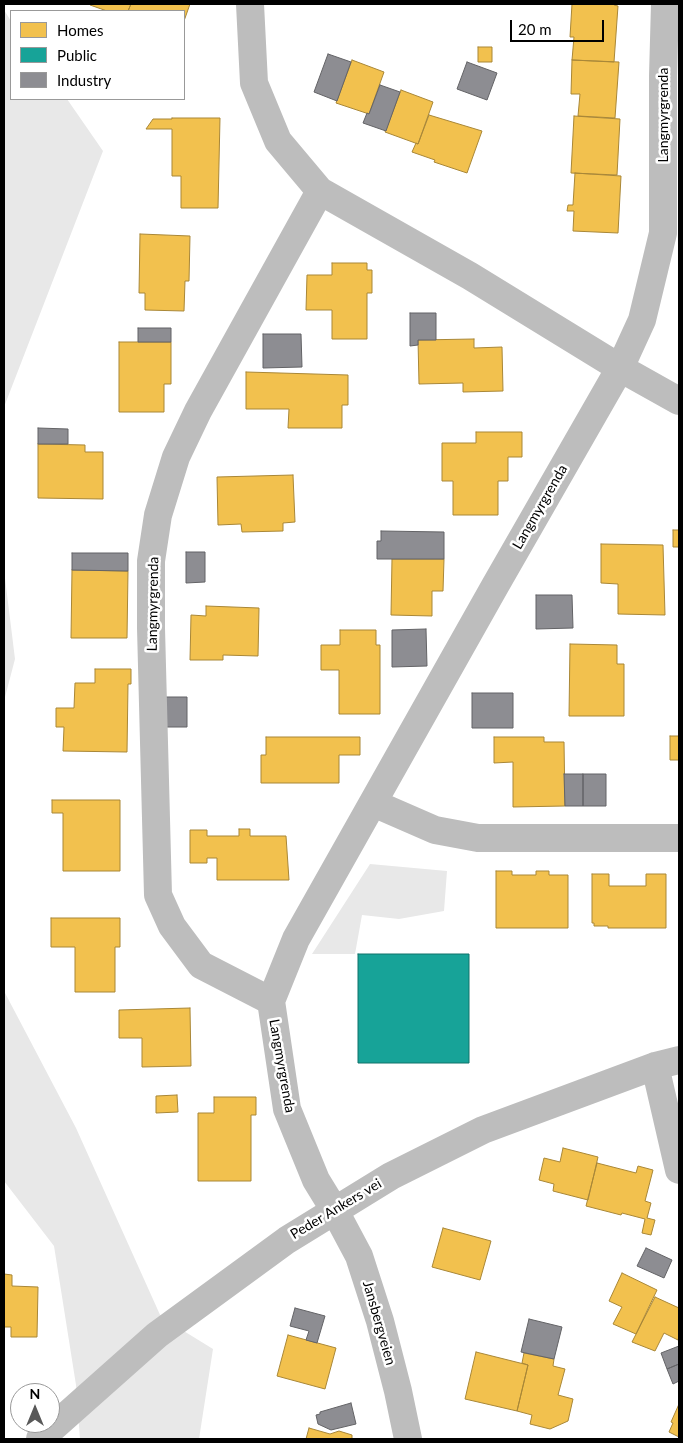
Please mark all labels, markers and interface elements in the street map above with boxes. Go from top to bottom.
legend [10,10,185,100]
scale bar [513,10,607,42]
text: 20 m [518,20,552,38]
text: Homes [57,21,103,39]
text: Public [57,46,97,64]
street label: Langmyrgrenda [655,68,671,162]
text: Industry [57,71,111,89]
street label: Langmyrgrenda [509,462,571,552]
street label: Langmyrgrenda [144,556,162,652]
street label: Langmyrgrenda [265,1018,299,1114]
street label: Peder Ankers vei [287,1175,385,1243]
street label: Jansbergveien [359,1279,399,1367]
north arrow [10,1383,60,1433]
text: N [30,1385,40,1402]

